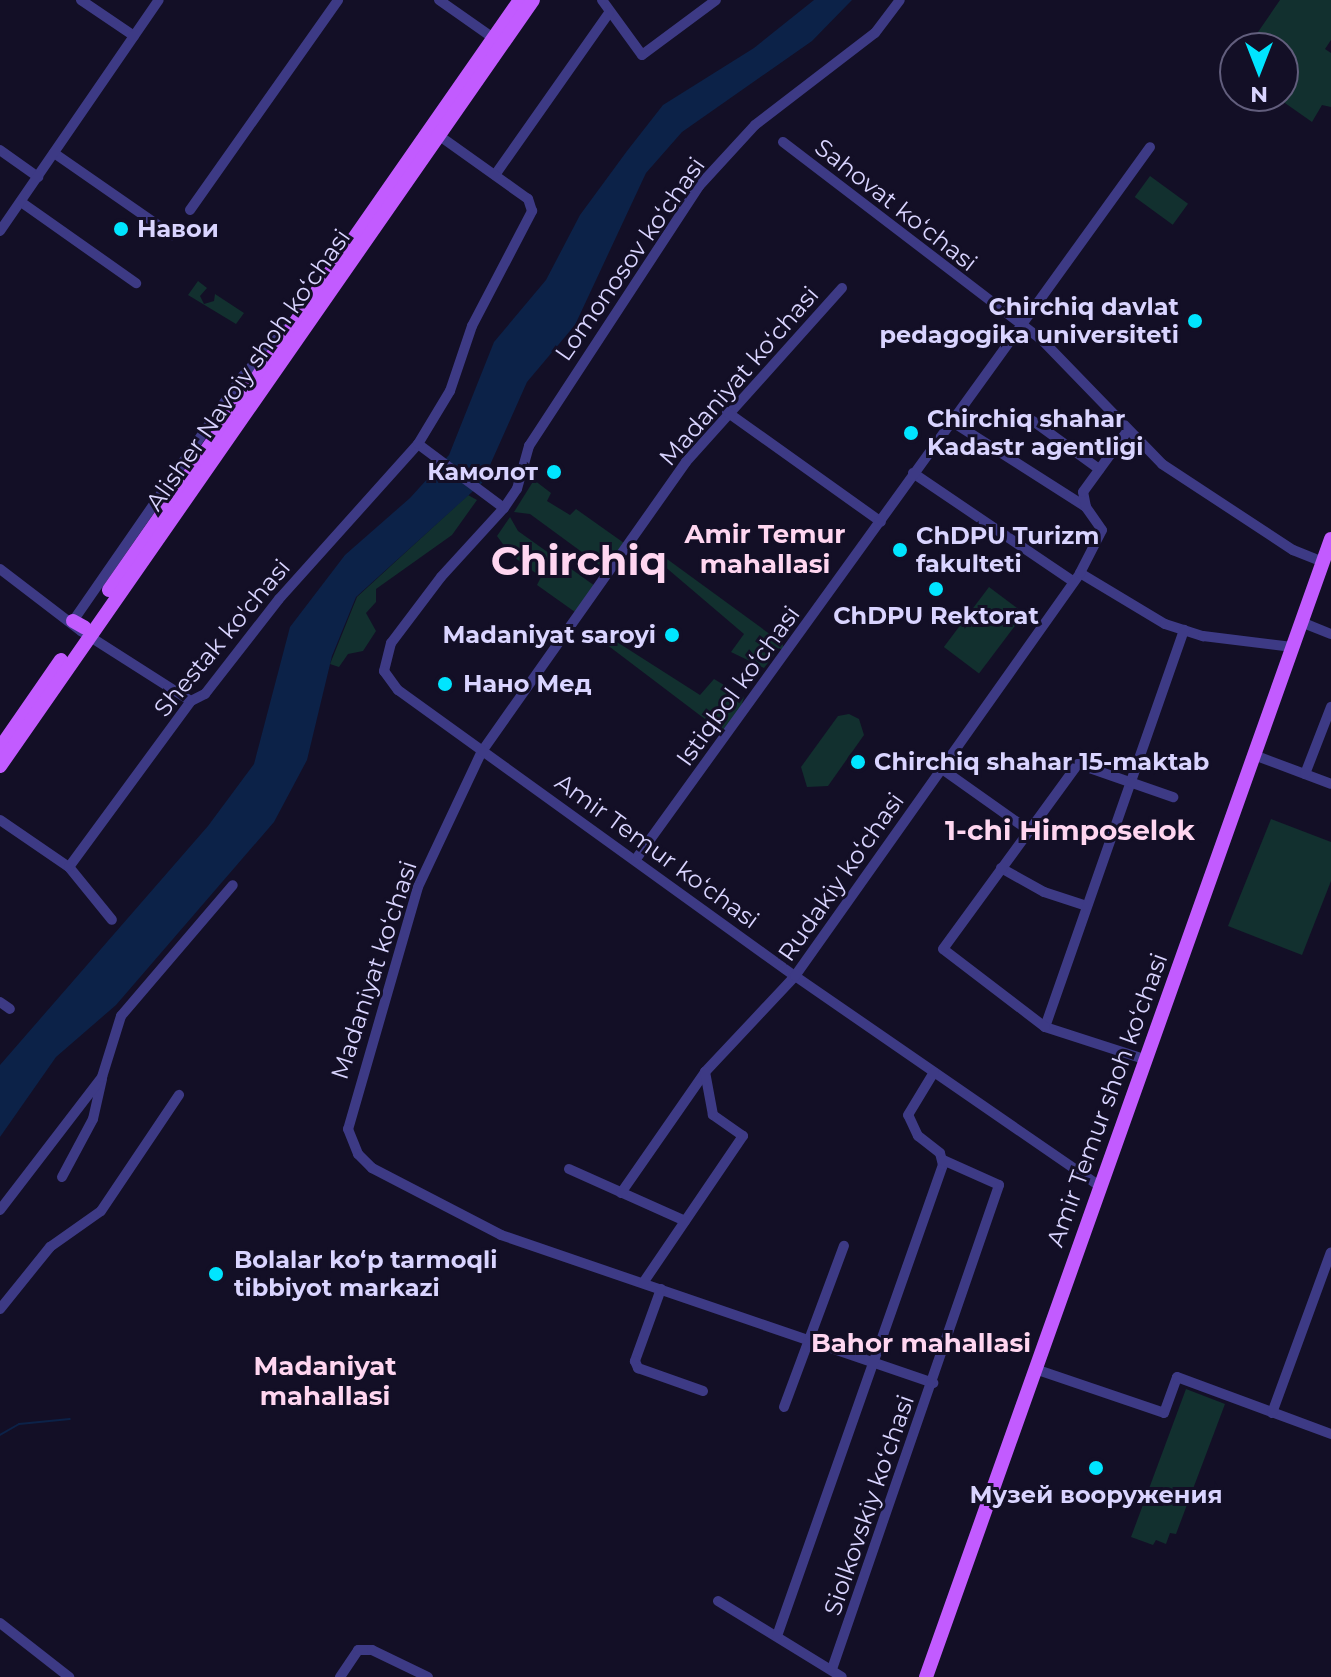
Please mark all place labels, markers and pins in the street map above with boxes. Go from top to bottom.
place label: Навои [137,215,219,243]
marker: Навои [112,220,130,238]
place label: Chirchiq davlat pedagogika universiteti [880,293,1179,349]
marker: Chirchiq davlat pedagogika universiteti [1186,312,1204,330]
place label: Chirchiq shahar Kadastr agentligi [927,405,1143,461]
marker: Chirchiq shahar Kadastr agentligi [902,424,920,442]
place label: Камолот [427,458,538,486]
marker: Камолот [545,463,563,481]
place label: ChDPU Turizm fakulteti [916,522,1099,578]
marker: ChDPU Turizm fakulteti [891,541,909,559]
marker: ChDPU Rektorat [927,580,945,598]
place label: ChDPU Rektorat [833,602,1039,630]
place label: Madaniyat saroyi [442,621,656,649]
marker: Madaniyat saroyi [663,626,681,644]
place label: Нано Мед [463,670,592,698]
marker: Нано Мед [434,673,456,695]
place label: Chirchiq shahar 15-maktab [874,748,1209,776]
marker: Chirchiq shahar 15-maktab [849,753,867,771]
place label: Bolalar ko‘p tarmoqli tibbiyot markazi [234,1246,497,1302]
marker: Bolalar ko‘p tarmoqli tibbiyot markazi [205,1263,227,1285]
marker: Музей вооружения [1087,1459,1105,1477]
place label: Музей вооружения [969,1481,1223,1509]

